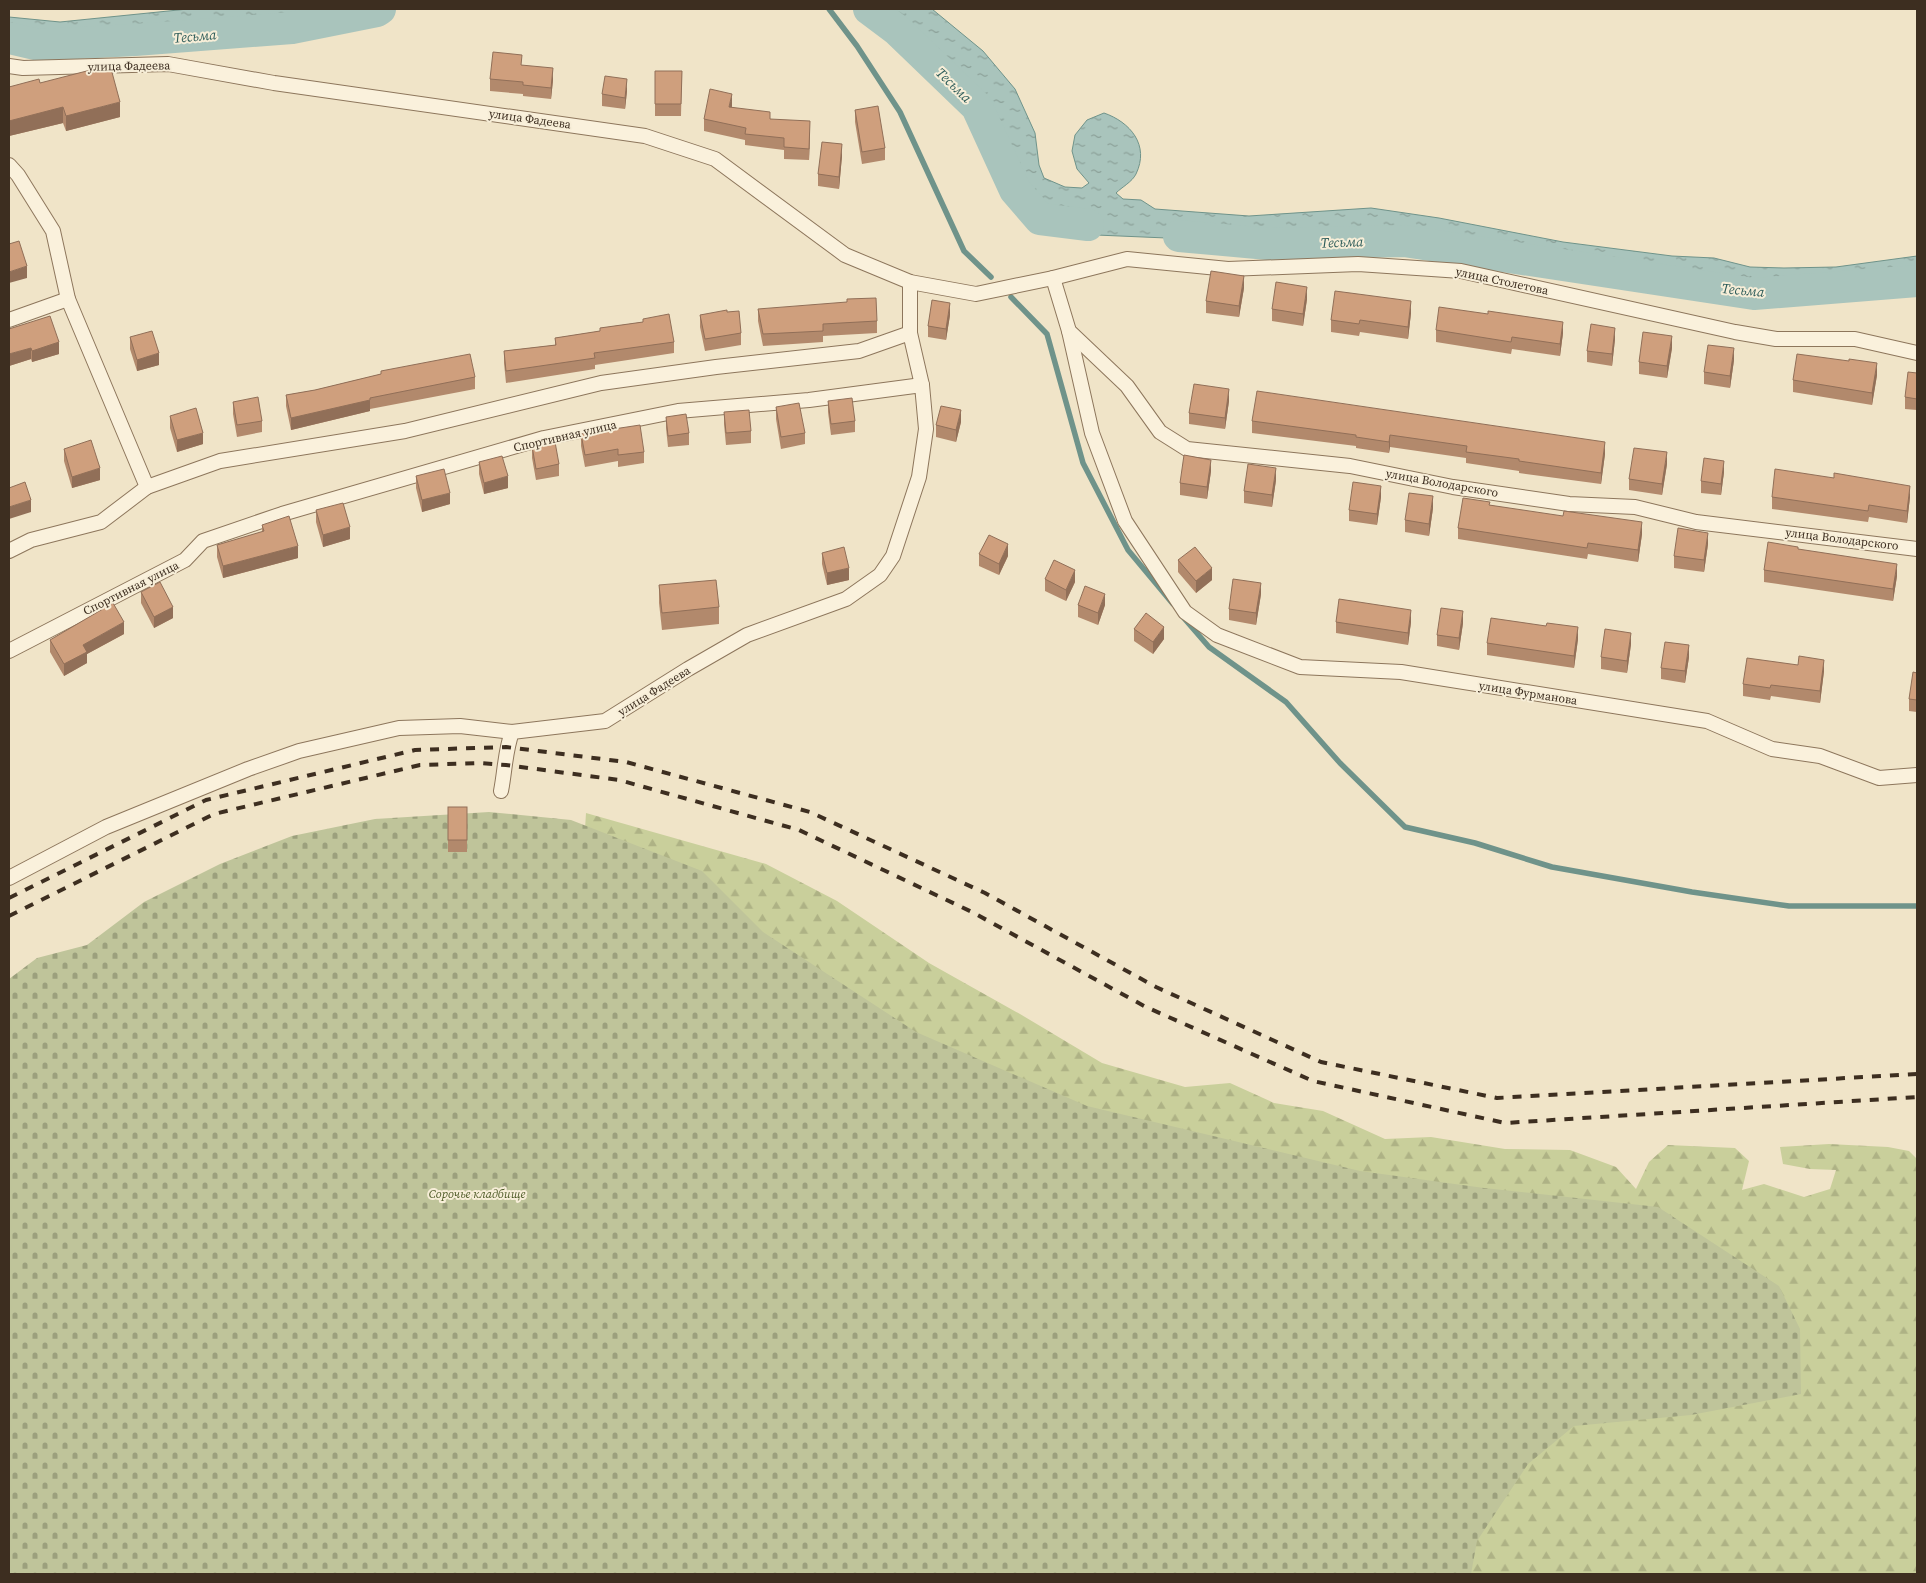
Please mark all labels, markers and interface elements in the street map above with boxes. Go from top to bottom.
water label: Тесьма [173,24,218,48]
street label: улица Фадеева [88,57,171,75]
water label: Тесьма [932,63,977,108]
street label: улица Фадеева [488,105,573,133]
water label: Тесьма [1320,231,1364,253]
street label: улица Столетова [1454,263,1551,299]
water label: Тесьма [1721,278,1766,302]
street label: Спортивная улица [512,416,619,456]
street label: улица Володарского [1384,465,1500,501]
street label: улица Володарского [1784,524,1900,554]
street label: Спортивная улица [80,557,182,619]
street label: улица Фадеева [615,662,694,720]
street label: улица Фурманова [1478,677,1579,709]
park label: Сорочье кладбище [429,1186,525,1202]

